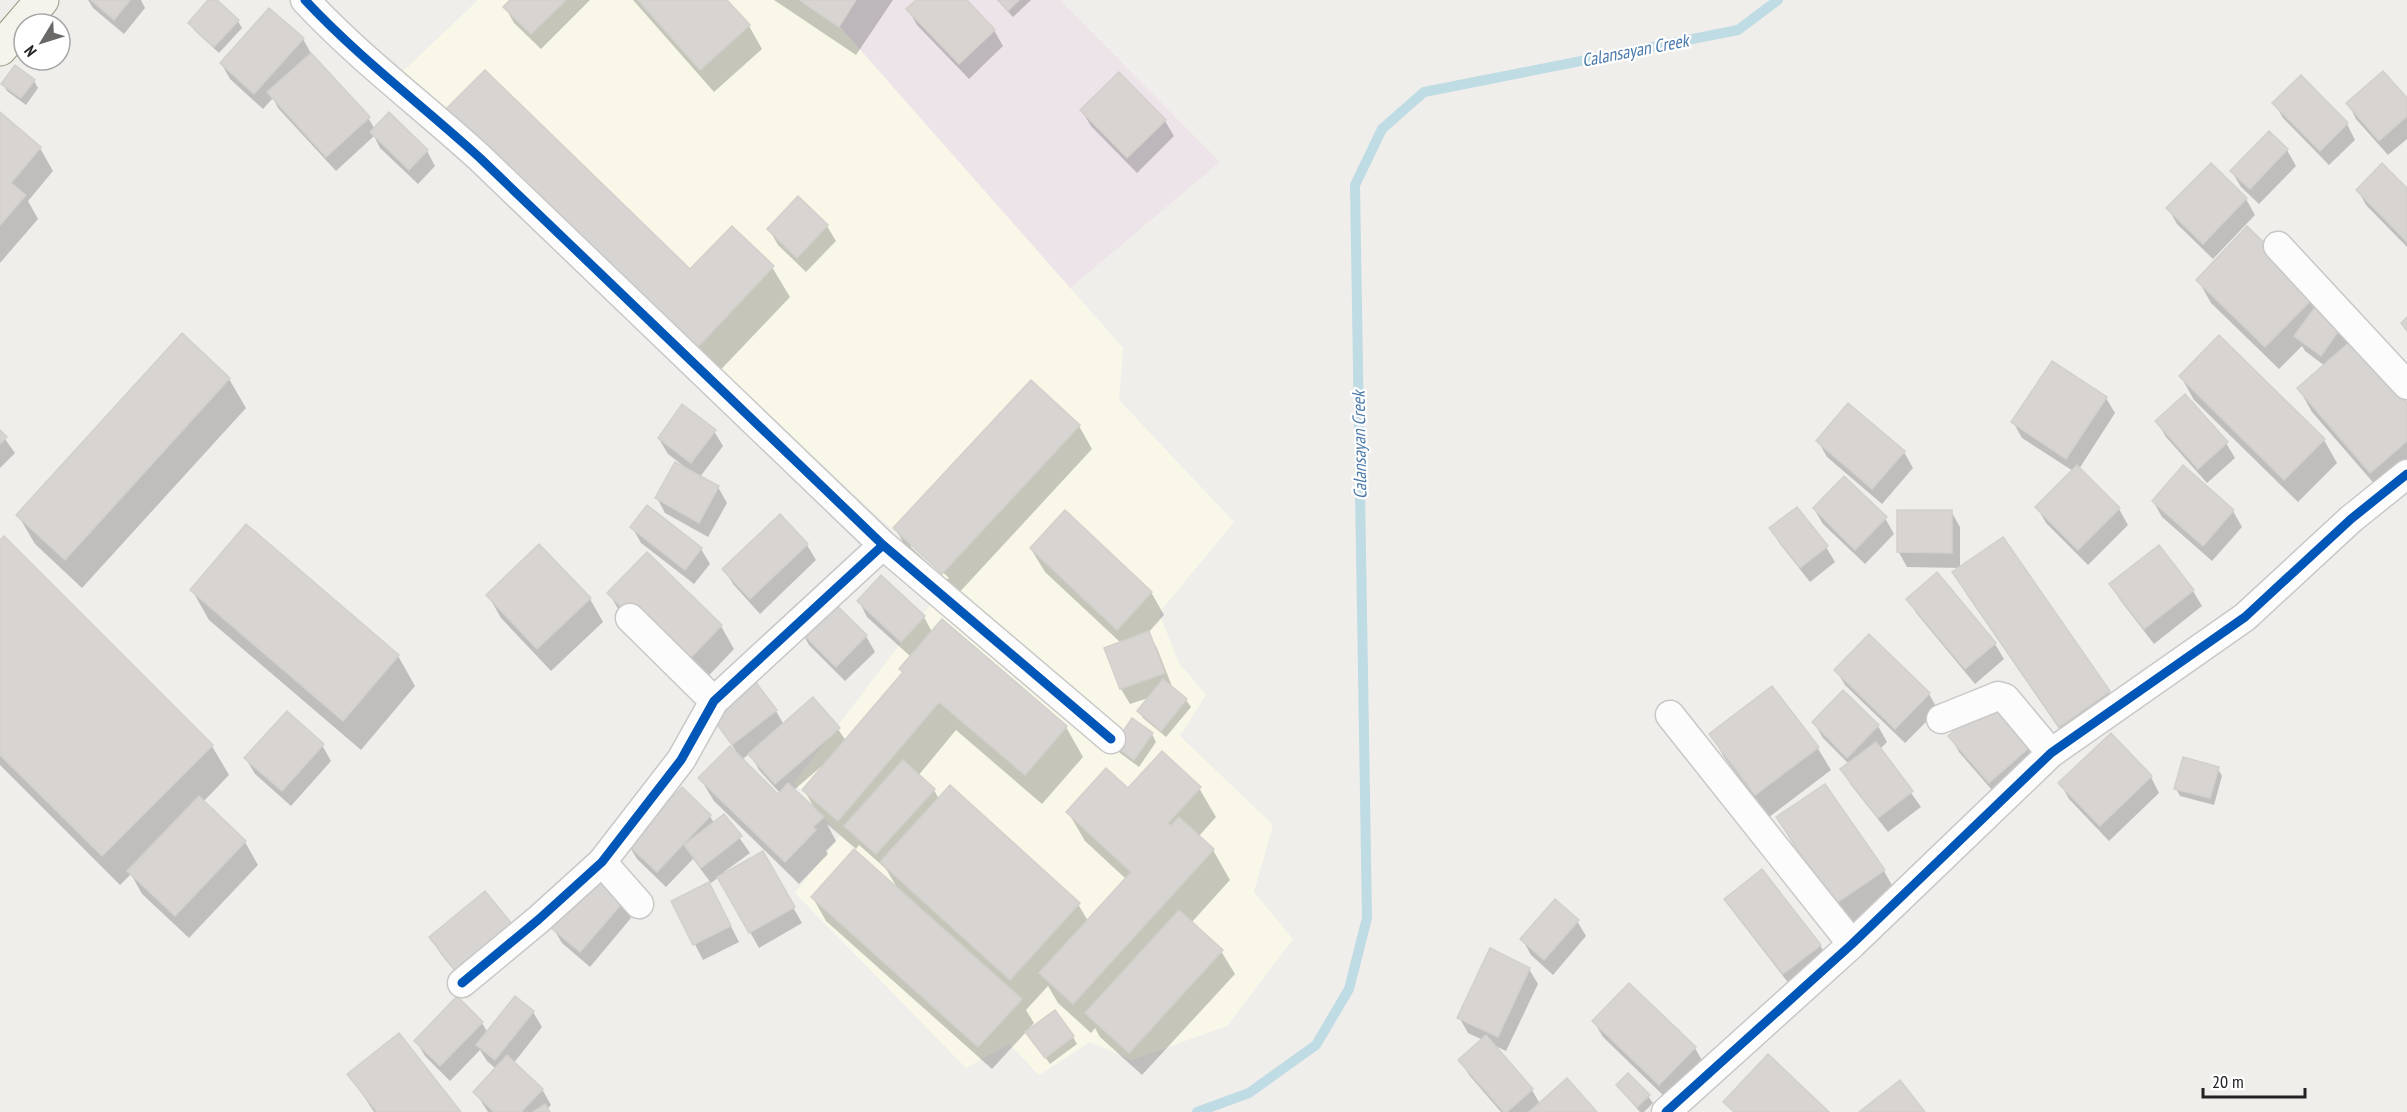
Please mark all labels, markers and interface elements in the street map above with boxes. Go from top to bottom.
north arrow [12,12,72,72]
water label: Calansayan Creek [1580,28,1692,72]
text: N [20,42,41,61]
water label: Calansayan Creek [1347,389,1371,499]
scale bar [2203,1061,2305,1099]
text: 20 m [2212,1070,2244,1093]

